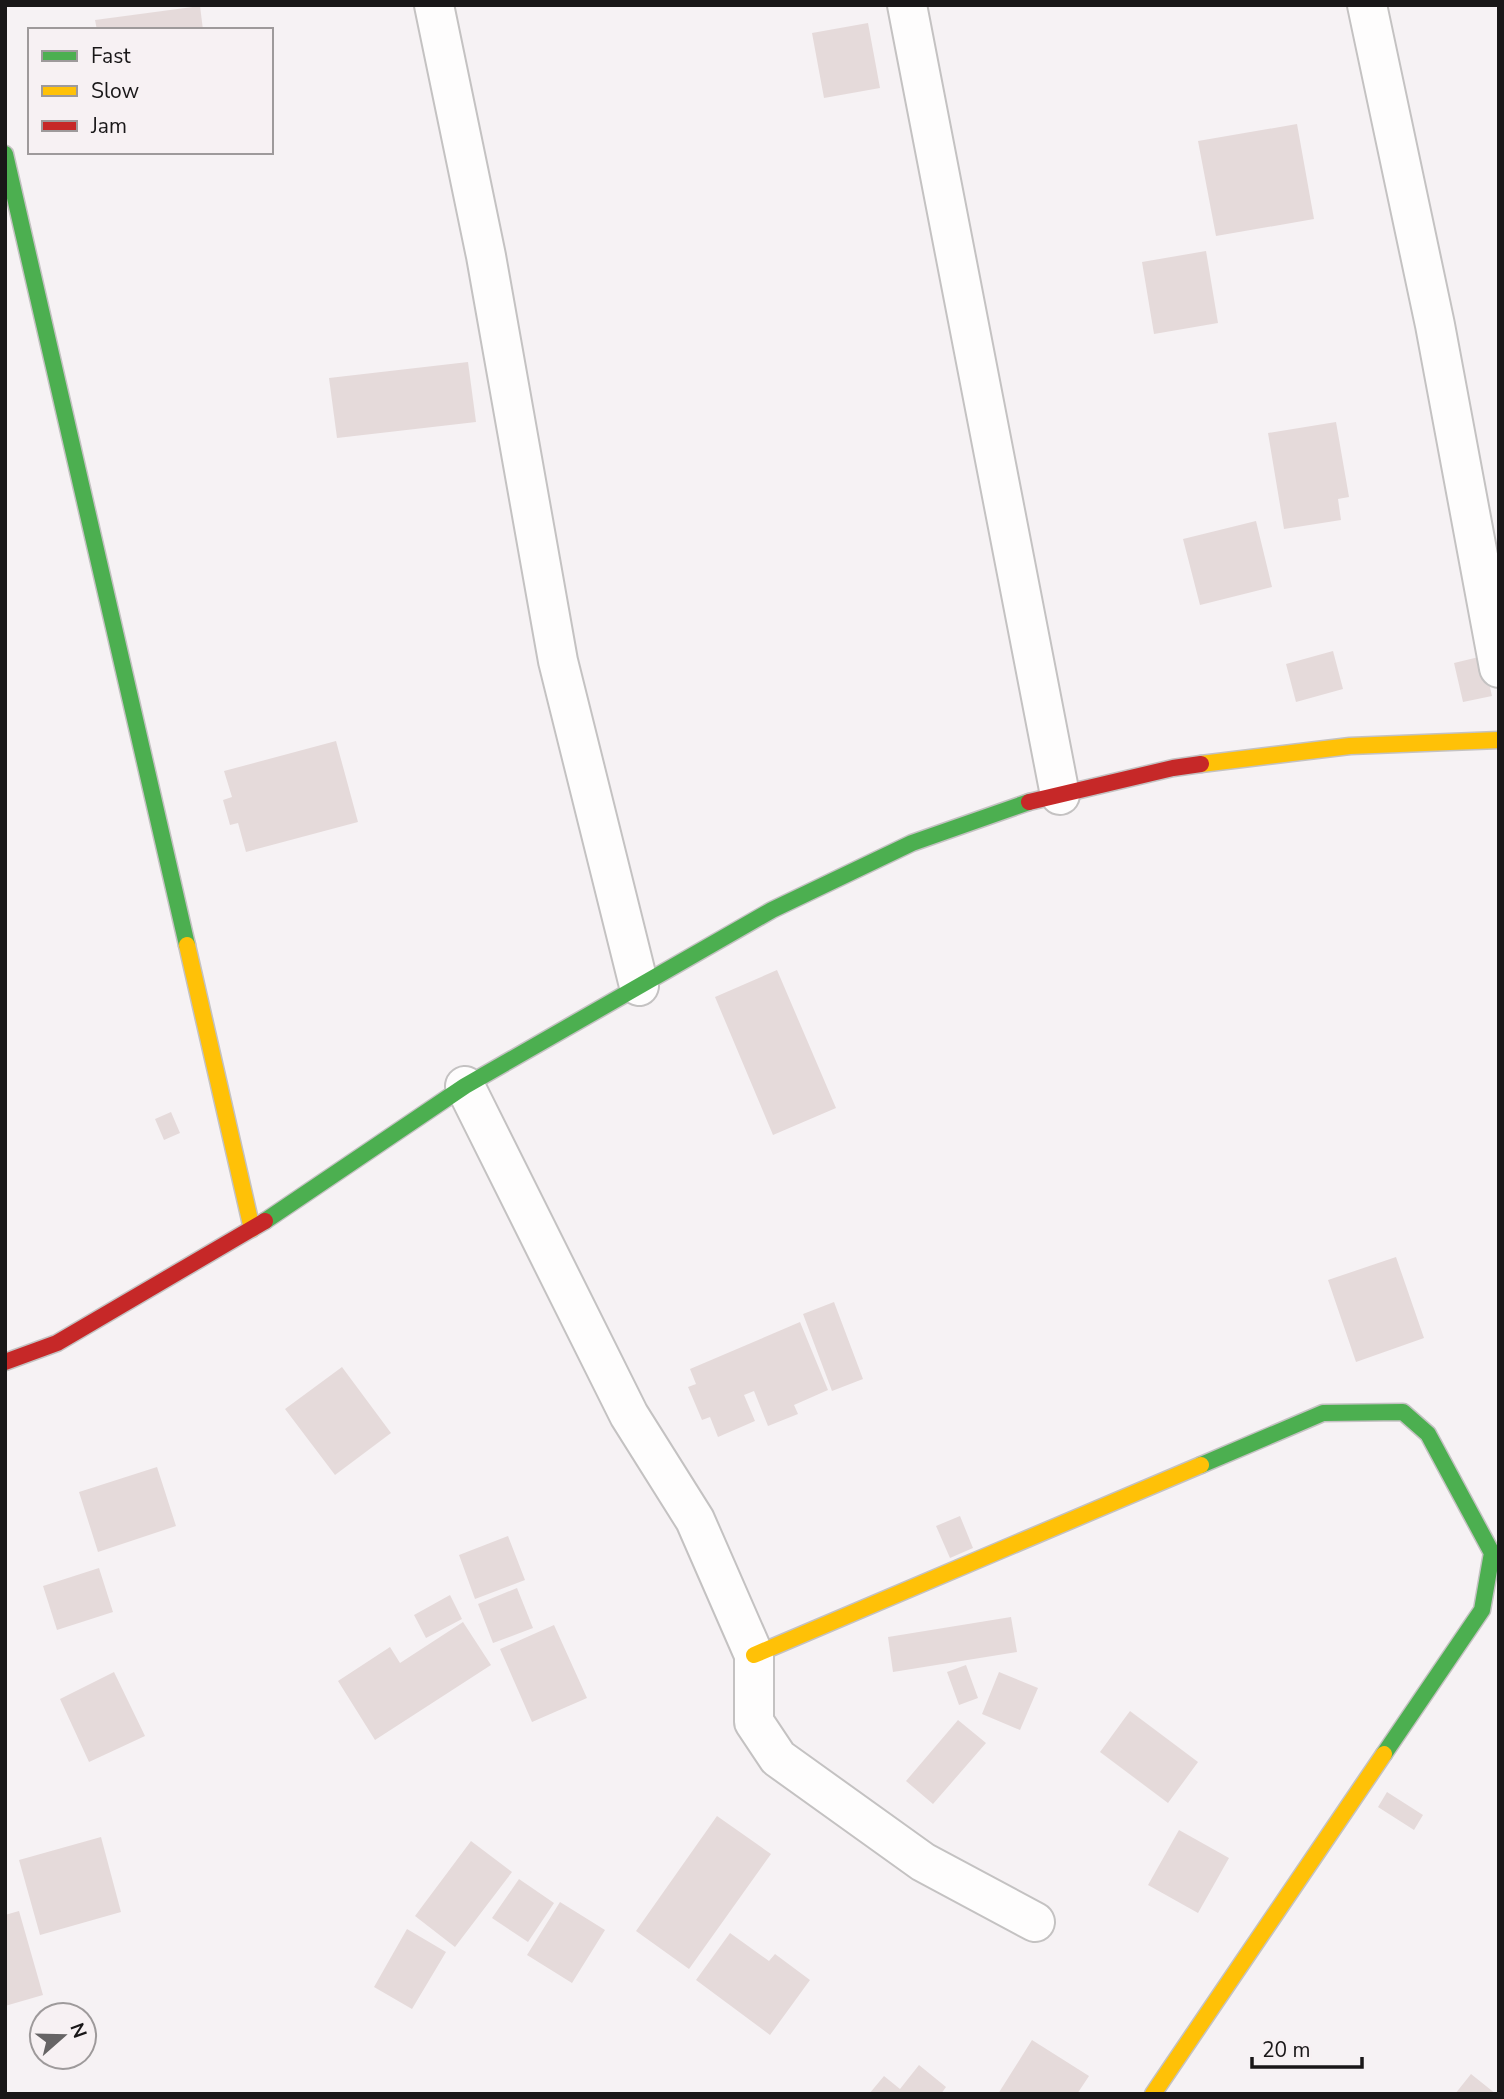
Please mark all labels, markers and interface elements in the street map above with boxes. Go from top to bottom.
legend [28,28,273,154]
text: Fast [91,42,131,70]
text: Slow [91,77,140,105]
text: Jam [90,112,127,140]
north arrow [28,2001,98,2071]
text: N [63,2019,93,2042]
scale bar [1252,2025,1362,2070]
text: 20 m [1262,2036,1311,2064]

